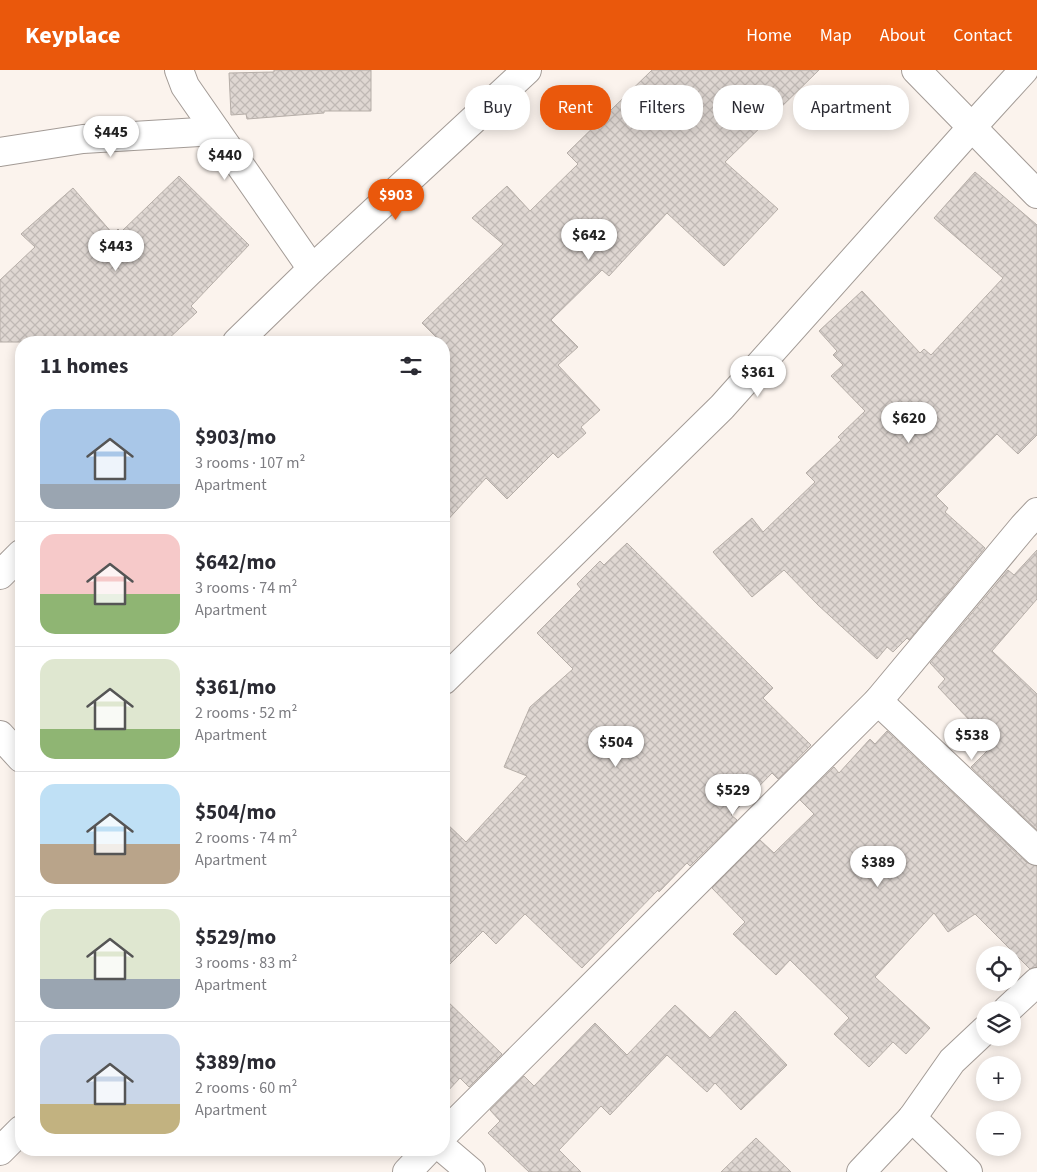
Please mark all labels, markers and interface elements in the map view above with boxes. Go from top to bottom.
text: Keyplace [25,18,120,53]
text: Home [746,23,792,48]
text: Map [820,23,852,48]
text: About [880,23,925,48]
text: Contact [953,23,1012,48]
chip: Buy [465,85,530,130]
chip: Rent [540,85,611,130]
chip: Filters [621,85,703,130]
chip: New [713,85,783,130]
chip: Apartment [793,85,909,130]
pin: $445 [81,116,141,158]
text: $445 [94,121,128,143]
pin: $440 [195,138,255,181]
text: $440 [208,144,242,166]
pin: $903 [366,178,426,221]
text: $903 [379,184,413,206]
pin: $642 [559,218,619,261]
text: $642 [572,224,606,246]
pin: $443 [86,230,146,272]
text: $443 [99,235,133,257]
text: 11 homes [40,351,128,381]
icon: filters [397,352,425,380]
pin: $361 [728,356,788,398]
text: $361 [741,361,775,383]
pin: $620 [879,402,939,444]
text: $620 [892,407,926,429]
text: $903/mo [195,422,276,452]
icon: home [80,429,140,489]
text: 3 rooms · 107 m² [195,452,305,474]
text: Apartment [195,474,267,496]
text: $642/mo [195,547,276,577]
icon: home [80,554,140,614]
text: 3 rooms · 74 m² [195,577,297,599]
text: Apartment [195,599,267,621]
text: $361/mo [195,672,276,702]
icon: home [80,679,140,739]
text: 2 rooms · 52 m² [195,702,297,724]
pin: $538 [942,718,1002,761]
text: Apartment [195,724,267,746]
text: $538 [955,724,989,746]
pin: $504 [586,726,646,768]
text: $504 [599,731,633,753]
pin: $529 [703,774,763,816]
text: $529 [716,779,750,801]
text: $504/mo [195,797,276,827]
icon: home [80,804,140,864]
text: 2 rooms · 74 m² [195,827,297,849]
pin: $389 [848,846,908,888]
text: Apartment [195,849,267,871]
text: $389 [861,851,895,873]
text: $529/mo [195,922,276,952]
icon: home [80,929,140,989]
map controls [976,946,1021,1156]
button: locate [976,946,1021,991]
text: 3 rooms · 83 m² [195,952,297,974]
text: Apartment [195,974,267,996]
button: layers [976,1001,1021,1046]
text: $389/mo [195,1047,276,1077]
icon: home [80,1054,140,1114]
button: + [976,1056,1021,1101]
text: 2 rooms · 60 m² [195,1077,297,1099]
text: Apartment [195,1099,267,1121]
button: − [976,1111,1021,1156]

